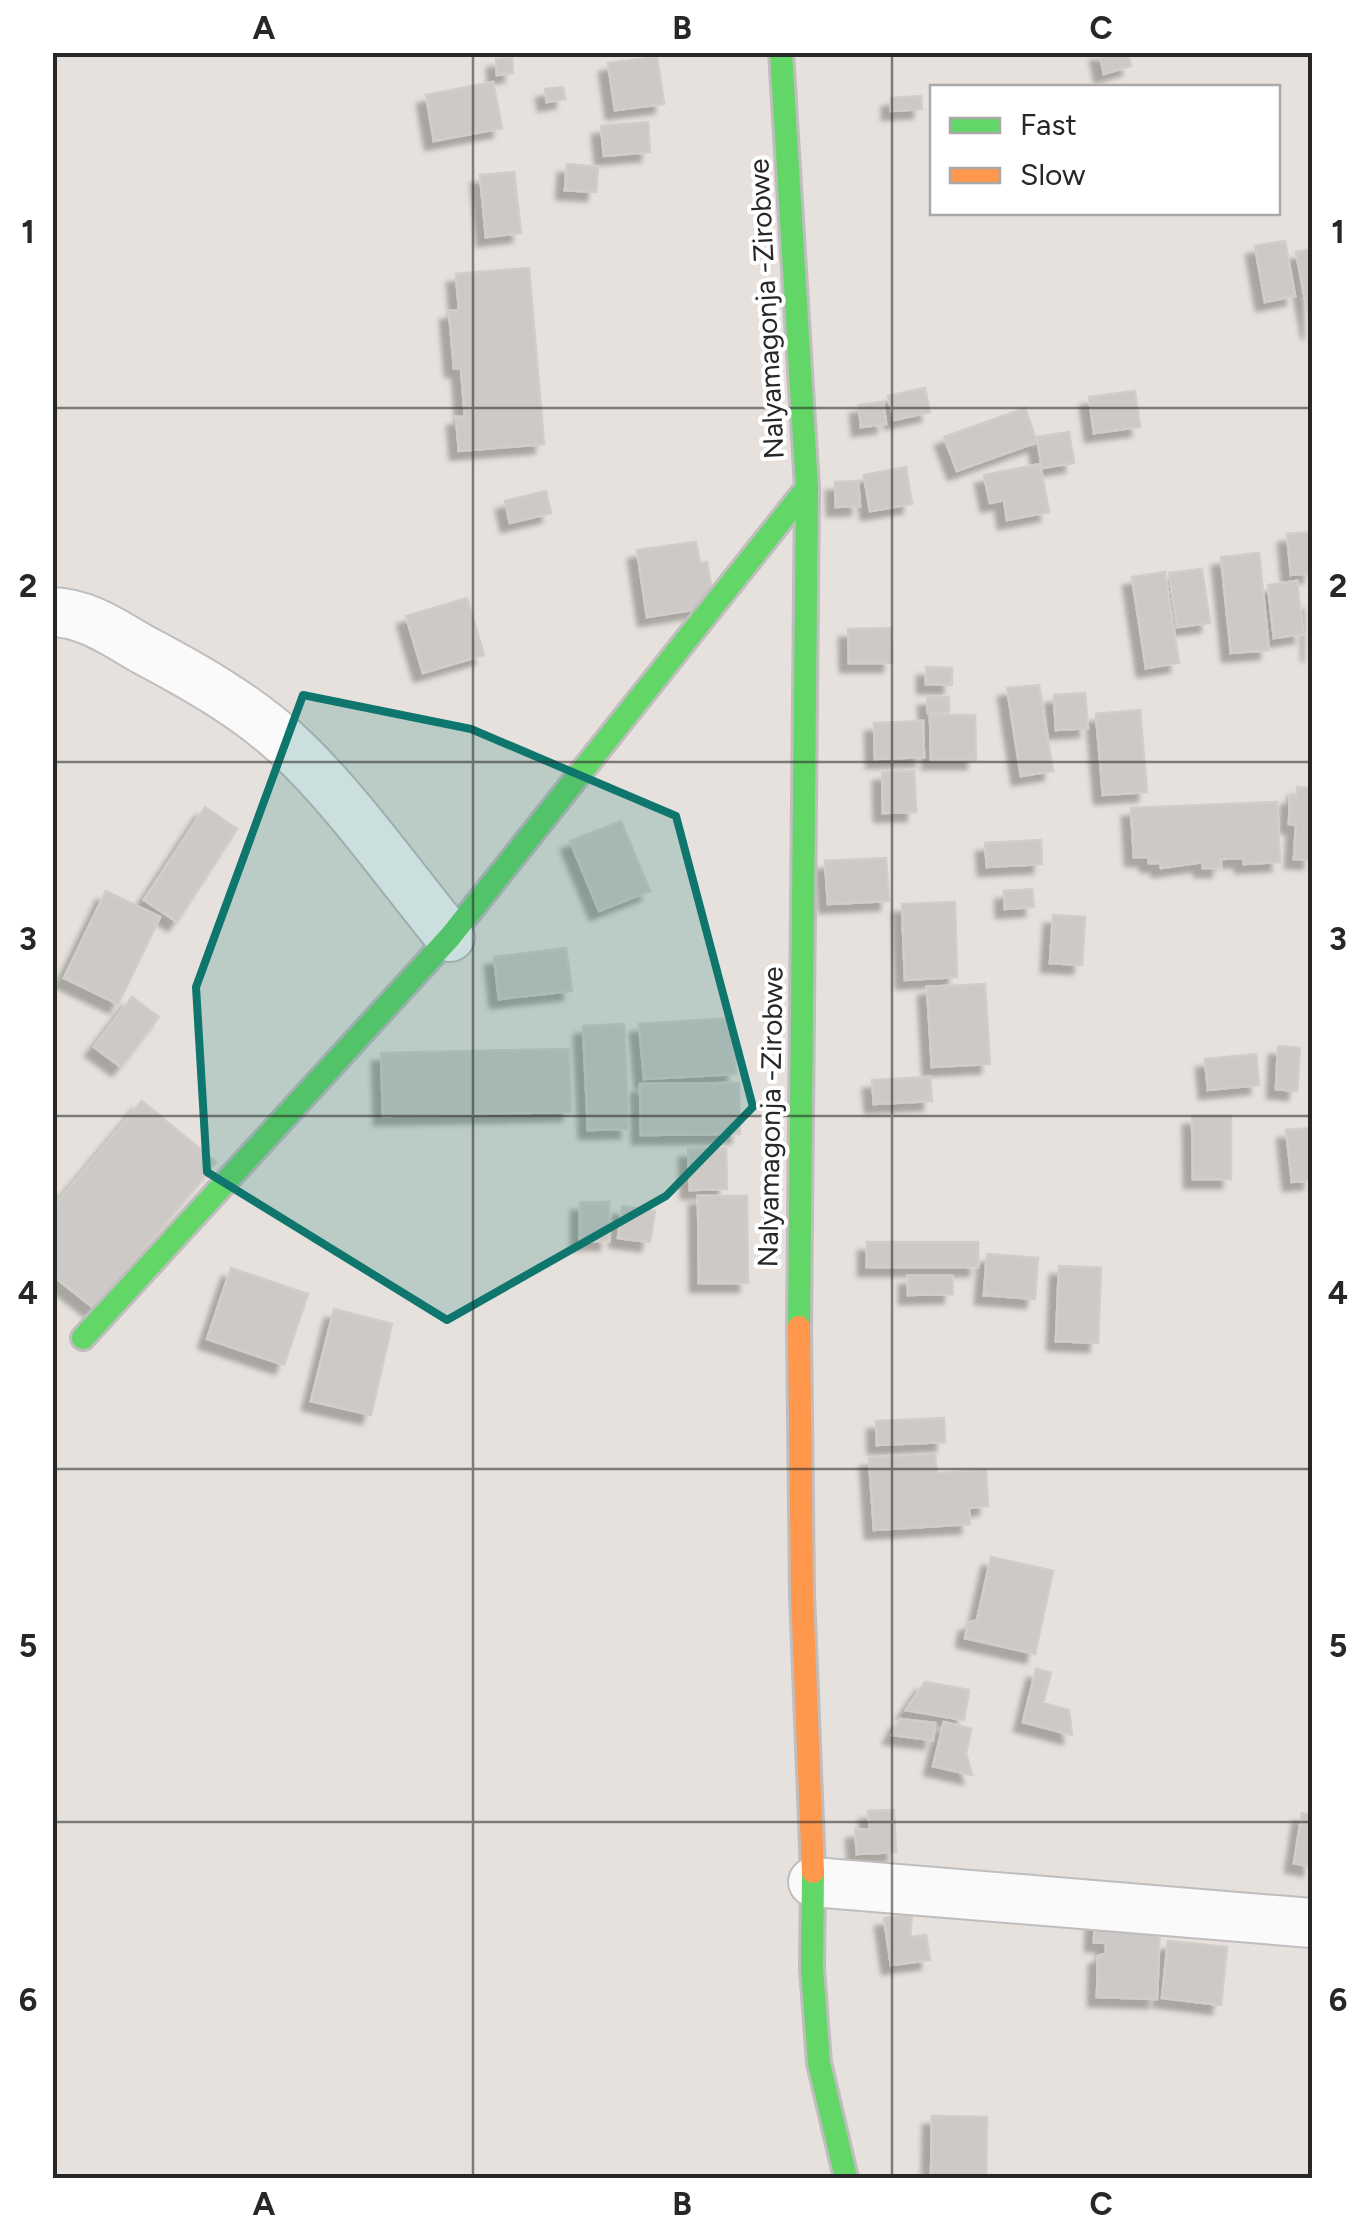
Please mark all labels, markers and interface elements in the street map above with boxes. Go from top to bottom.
text: A [253,9,276,47]
text: B [672,9,692,47]
text: C [1089,9,1113,47]
legend [930,85,1280,215]
text: Fast [1020,106,1077,143]
text: Slow [1020,156,1086,193]
street label: Nalyamagonja -Zirobwe [741,158,791,460]
text: 1 [21,213,35,251]
text: 1 [1331,213,1345,251]
text: 2 [19,567,37,605]
text: 2 [1329,567,1347,605]
text: 3 [19,920,37,958]
text: 3 [1329,920,1347,958]
street label: Nalyamagonja -Zirobwe [750,966,790,1268]
text: 4 [18,1274,38,1312]
text: 4 [1328,1274,1348,1312]
text: 5 [19,1627,37,1665]
text: 5 [1329,1627,1347,1665]
text: 6 [19,1981,37,2019]
text: 6 [1329,1981,1347,2019]
text: A [253,2185,276,2223]
text: B [672,2185,692,2223]
text: C [1089,2185,1113,2223]

